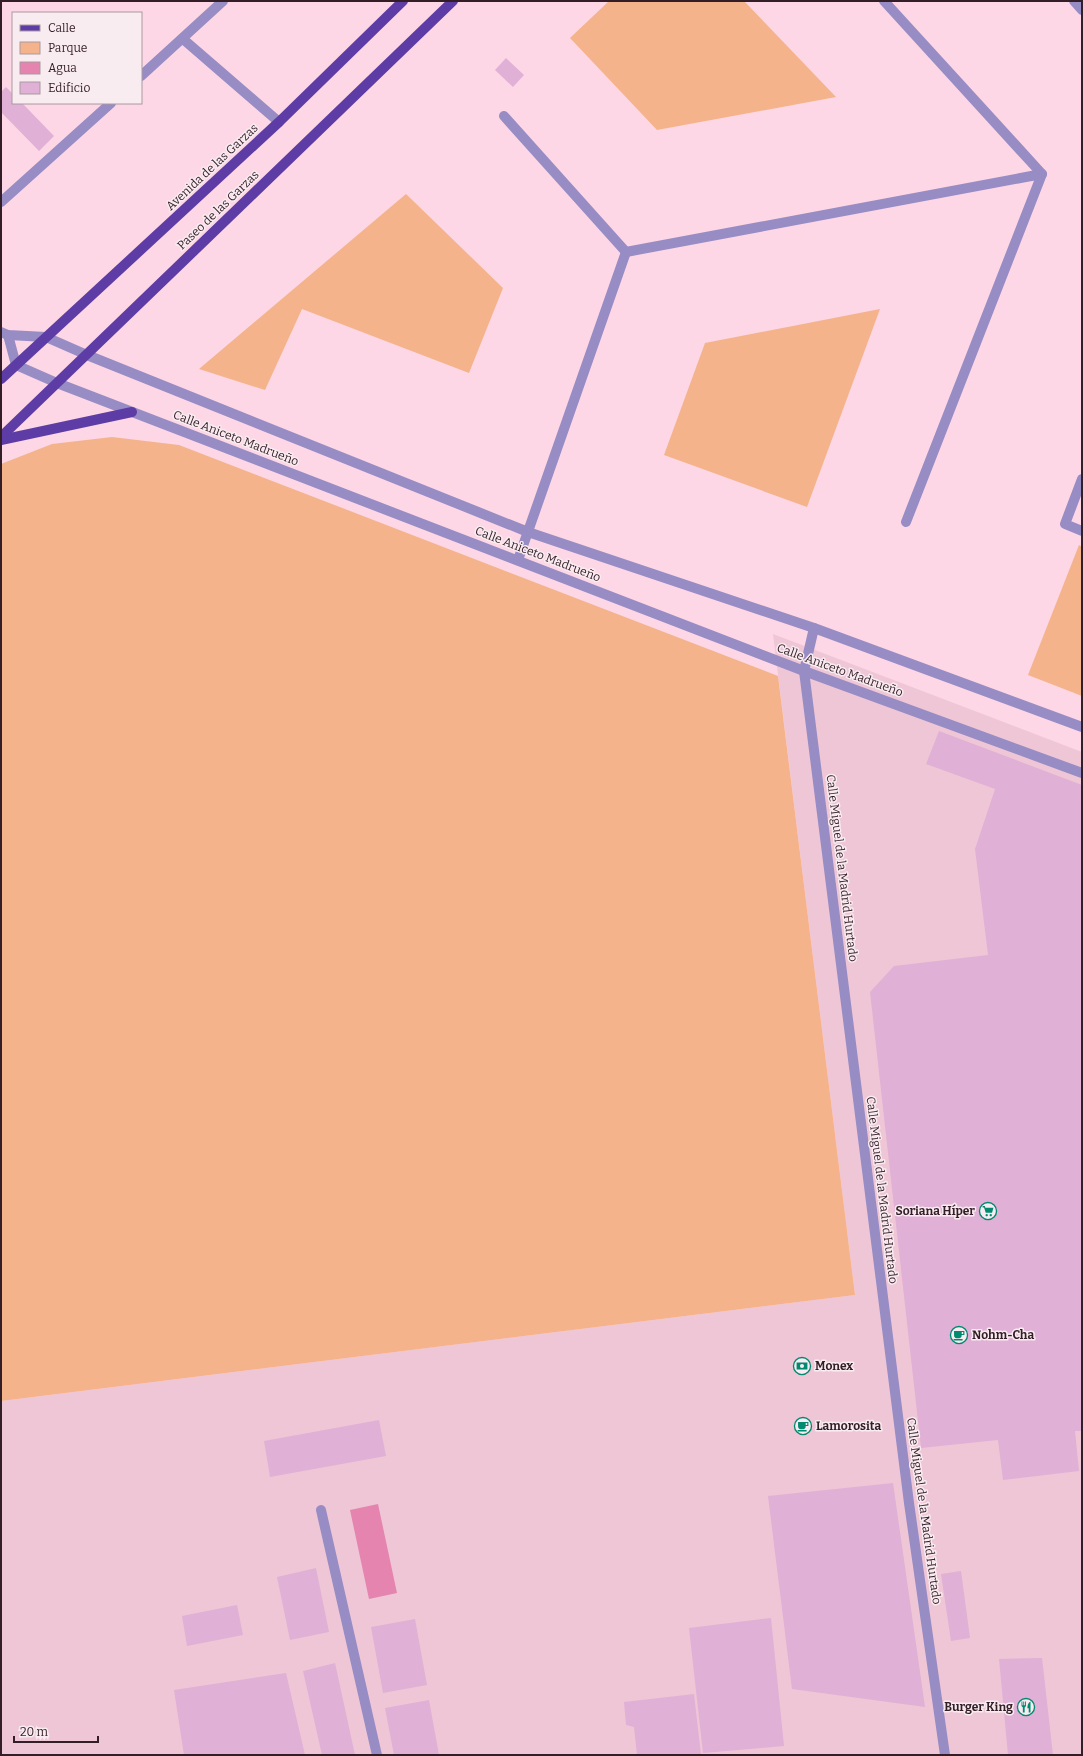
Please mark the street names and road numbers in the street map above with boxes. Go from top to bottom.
street label: Avenida de las Garzas [163,121,261,213]
street label: Paseo de las Garzas [174,167,262,252]
street label: Calle Aniceto Madrueño [171,408,301,468]
street label: Calle Aniceto Madrueño [473,524,603,584]
street label: Calle Aniceto Madrueño [775,641,905,699]
street label: Calle Miguel de la Madrid Hurtado [824,774,860,963]
street label: Calle Miguel de la Madrid Hurtado [864,1096,900,1285]
street label: Calle Miguel de la Madrid Hurtado [904,1417,944,1605]

